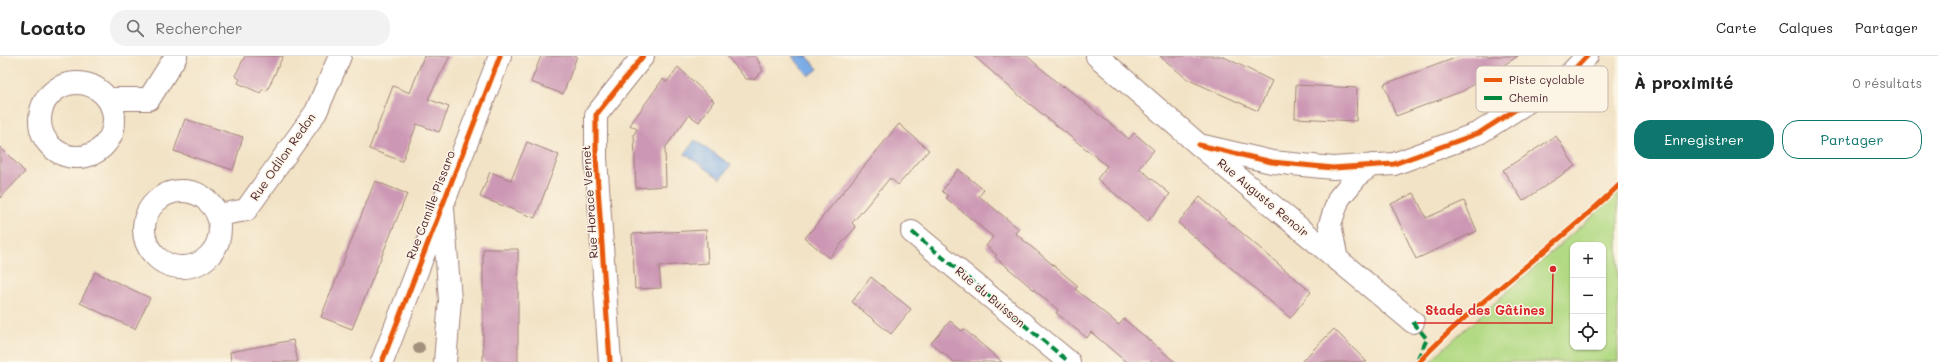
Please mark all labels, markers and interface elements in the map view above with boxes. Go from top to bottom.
search box [110,10,390,46]
text: Locato [20,15,86,40]
icon: search [124,17,146,39]
text: Rechercher [156,18,243,38]
text: Carte [1716,18,1757,37]
text: Calques [1779,18,1833,37]
text: Partager [1855,18,1918,37]
legend [1476,66,1608,112]
text: À proximité [1634,71,1733,93]
text: Piste cyclable [1509,72,1585,87]
text: 0 résultats [1852,74,1922,91]
text: Chemin [1509,90,1548,105]
street label: Rue Odilon Redon [246,109,318,203]
button: Enregistrer [1634,120,1774,159]
button: Partager [1782,120,1922,159]
street label: Rue Horace Vernet [577,145,601,259]
street label: Rue Camille Pissaro [402,148,458,261]
street label: Rue Auguste Renoir [1214,154,1313,240]
map controls [1570,242,1606,350]
button: + [1570,242,1606,278]
street label: Rue du Buisson [952,262,1029,330]
button: − [1570,278,1606,314]
callout: Stade des Gâtines [1417,298,1552,323]
text: Stade des Gâtines [1425,301,1545,318]
button: locate [1570,314,1606,350]

